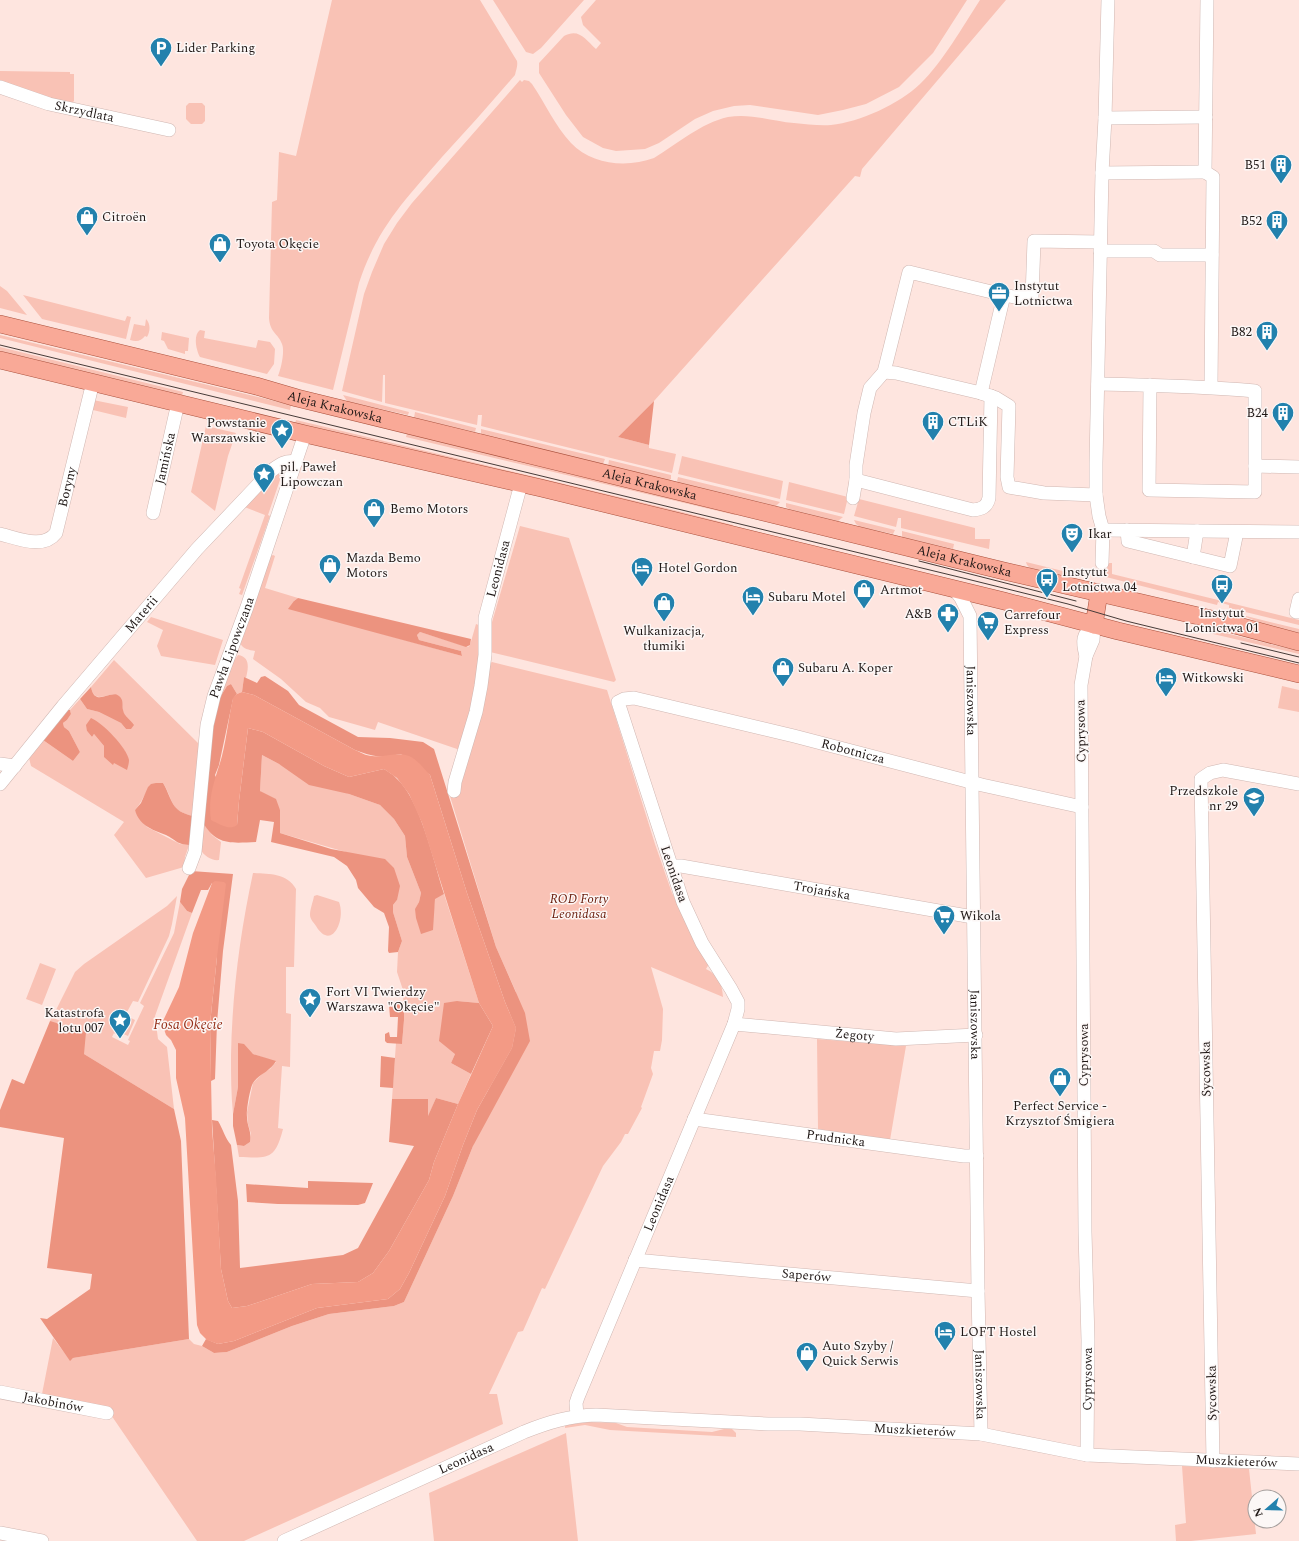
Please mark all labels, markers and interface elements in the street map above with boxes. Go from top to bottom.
parking icon: Lider Parking [148,35,174,68]
place label: Lider Parking [176,38,255,58]
street label: Skrzydlata [53,95,117,128]
building icon: B51 [1268,152,1294,185]
place label: B51 [1244,155,1266,175]
shop icon: Citroën [74,204,100,237]
place label: Citroën [102,207,147,227]
building icon: B52 [1264,208,1290,241]
place label: B52 [1240,211,1262,231]
shop icon: Toyota Okęcie [207,231,233,264]
place label: Toyota Okęcie [236,234,319,254]
place label: Instytut Lotnictwa [1014,276,1073,311]
office icon: Instytut Lotnictwa [986,280,1012,313]
building icon: B82 [1254,319,1280,352]
place label: B82 [1230,322,1252,342]
street label: Aleja Krakowska [285,386,385,429]
building icon: B24 [1270,400,1296,433]
place label: B24 [1246,403,1268,423]
building icon: CTLiK [920,409,946,442]
place label: CTLiK [948,412,988,432]
place label: Powstanie Warszawskie [191,413,266,448]
place icon: Powstanie Warszawskie [269,417,295,450]
street label: Jamińska [150,430,181,486]
place label: pil. Paweł Lipowczan [280,457,343,492]
place icon: pil. Paweł Lipowczan [251,461,277,494]
street label: Aleja Krakowska [600,463,700,506]
street label: Boryny [53,464,82,509]
shop icon: Bemo Motors [361,496,387,529]
place label: Bemo Motors [390,499,468,519]
theatre icon: Ikar [1059,521,1085,554]
place label: Ikar [1088,524,1112,544]
street label: Leonidasa [481,537,516,600]
street label: Aleja Krakowska [915,540,1014,583]
place label: Mazda Bemo Motors [346,548,421,583]
shop icon: Mazda Bemo Motors [317,552,343,585]
hotel icon: Hotel Gordon [629,555,655,588]
place label: Hotel Gordon [658,558,738,578]
place label: Instytut Lotnictwa 04 [1062,562,1137,597]
bus stop icon: Instytut Lotnictwa 04 [1034,566,1060,599]
bus stop icon: Instytut Lotnictwa 01 [1209,572,1235,605]
shop icon: Artmot [851,577,877,610]
place label: Artmot [880,580,923,600]
hotel icon: Subaru Motel [740,584,766,617]
place label: Subaru Motel [768,587,846,607]
shop icon: Wulkanizacja, tłumiki [651,590,677,623]
street label: Materii [120,591,163,637]
street label: Pawła Lipowczana [204,594,260,701]
pharmacy icon: A&B [935,601,961,634]
place label: Instytut Lotnictwa 01 [1185,603,1259,638]
place label: A&B [905,604,932,624]
place label: Carrefour Express [1004,605,1060,640]
supermarket icon: Carrefour Express [975,609,1001,642]
place label: Wulkanizacja, tłumiki [623,621,705,656]
shop icon: Subaru A. Koper [770,655,796,688]
place label: Subaru A. Koper [798,658,893,678]
street label: Janiszowska [961,665,981,736]
hotel icon: Witkowski [1153,665,1179,698]
place label: Witkowski [1182,668,1244,688]
street label: Cyprysowa [1070,699,1092,763]
street label: Robotnicza [819,733,888,769]
place label: Przedszkole nr 29 [1169,781,1238,816]
school or university icon: Przedszkole nr 29 [1241,785,1267,818]
street label: Leonidasa [655,843,693,906]
street label: Trojańska [792,876,853,906]
park label: ROD Forty Leonidasa [550,889,608,924]
supermarket icon: Wikola [931,903,957,936]
place label: Wikola [960,906,1002,926]
place label: Fort VI Twierdzy Warszawa "Okęcie" [326,982,440,1017]
place icon: Fort VI Twierdzy Warszawa "Okęcie" [297,986,323,1019]
street label: Janiszowska [964,989,985,1060]
place label: Katastrofa lotu 007 [44,1003,105,1038]
place icon: Katastrofa lotu 007 [107,1007,133,1040]
water label: Fosa Okęcie [153,1014,223,1035]
street label: Żegoty [834,1023,876,1047]
street label: Cyprysowa [1074,1023,1094,1087]
street label: Sycowska [1196,1040,1216,1097]
shop icon: Perfect Service - Krzysztof Śmigiera [1047,1065,1073,1098]
place label: Perfect Service - Krzysztof Śmigiera [1005,1096,1115,1131]
street label: Prudnicka [805,1124,867,1152]
street label: Leonidasa [638,1172,680,1235]
street label: Saperów [781,1263,833,1288]
hotel icon: LOFT Hostel [932,1319,958,1352]
place label: LOFT Hostel [960,1322,1037,1342]
place label: Auto Szyby / Quick Serwis [822,1336,899,1371]
shop icon: Auto Szyby / Quick Serwis [794,1340,820,1373]
street label: Cyprysowa [1077,1347,1098,1411]
street label: Janiszowska [969,1349,991,1420]
street label: Sycowska [1202,1364,1222,1421]
street label: Jakobinów [21,1387,86,1418]
street label: Muszkieterów [873,1418,957,1443]
street label: Leonidasa [435,1437,498,1480]
street label: Muszkieterów [1195,1450,1279,1473]
north arrow [1247,1489,1287,1529]
text: N [1249,1505,1268,1519]

